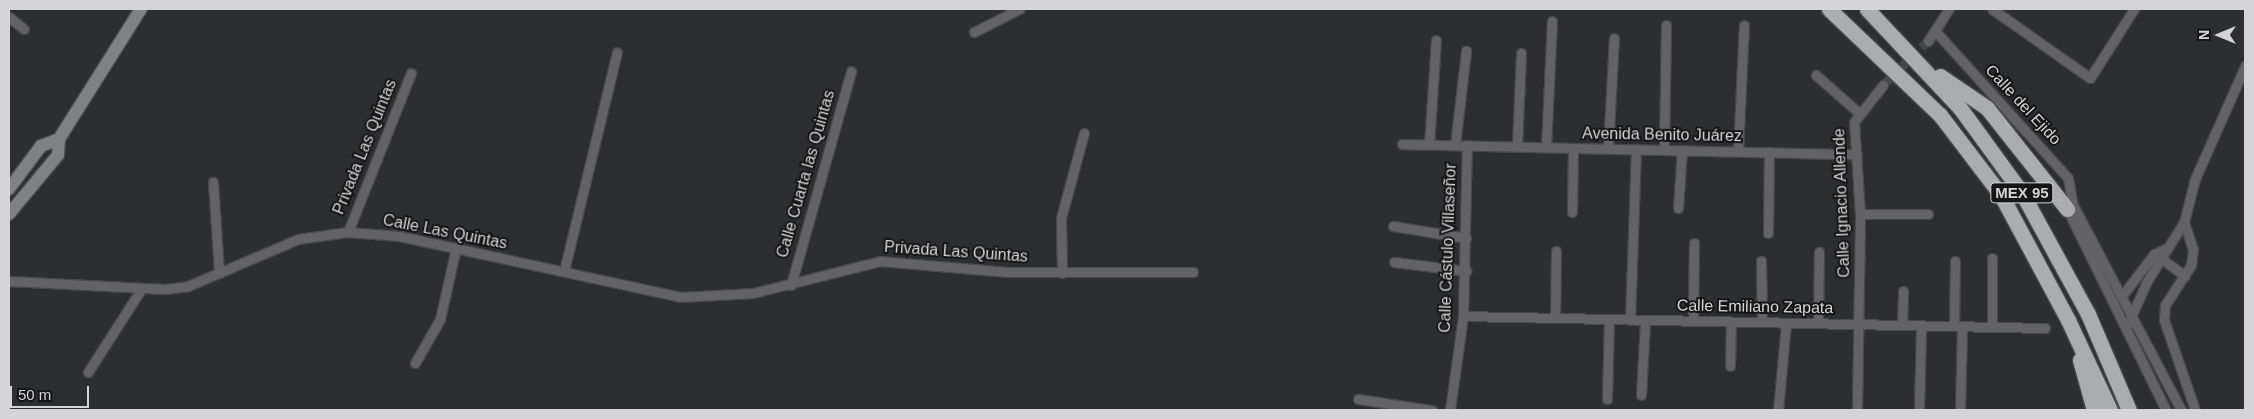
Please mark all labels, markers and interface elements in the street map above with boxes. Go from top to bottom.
north arrow [2194,10,2244,60]
text: N [2196,30,2212,40]
street label: Calle del Ejido [1981,61,2065,149]
street label: Privada Las Quintas [329,77,401,217]
street label: Calle Cuarta las Quintas [773,88,839,260]
street label: Avenida Benito Juárez [1582,124,1742,146]
street label: Calle Ignacio Allende [1830,128,1854,278]
street label: Calle Cástulo Villaseñor [1435,163,1461,333]
road number: MEX 95 [1990,180,2054,206]
street label: Calle Las Quintas [381,211,509,253]
street label: Privada Las Quintas [883,237,1029,267]
street label: Calle Emiliano Zapata [1677,296,1833,318]
scale bar [12,376,91,408]
text: 50 m [18,386,51,403]

